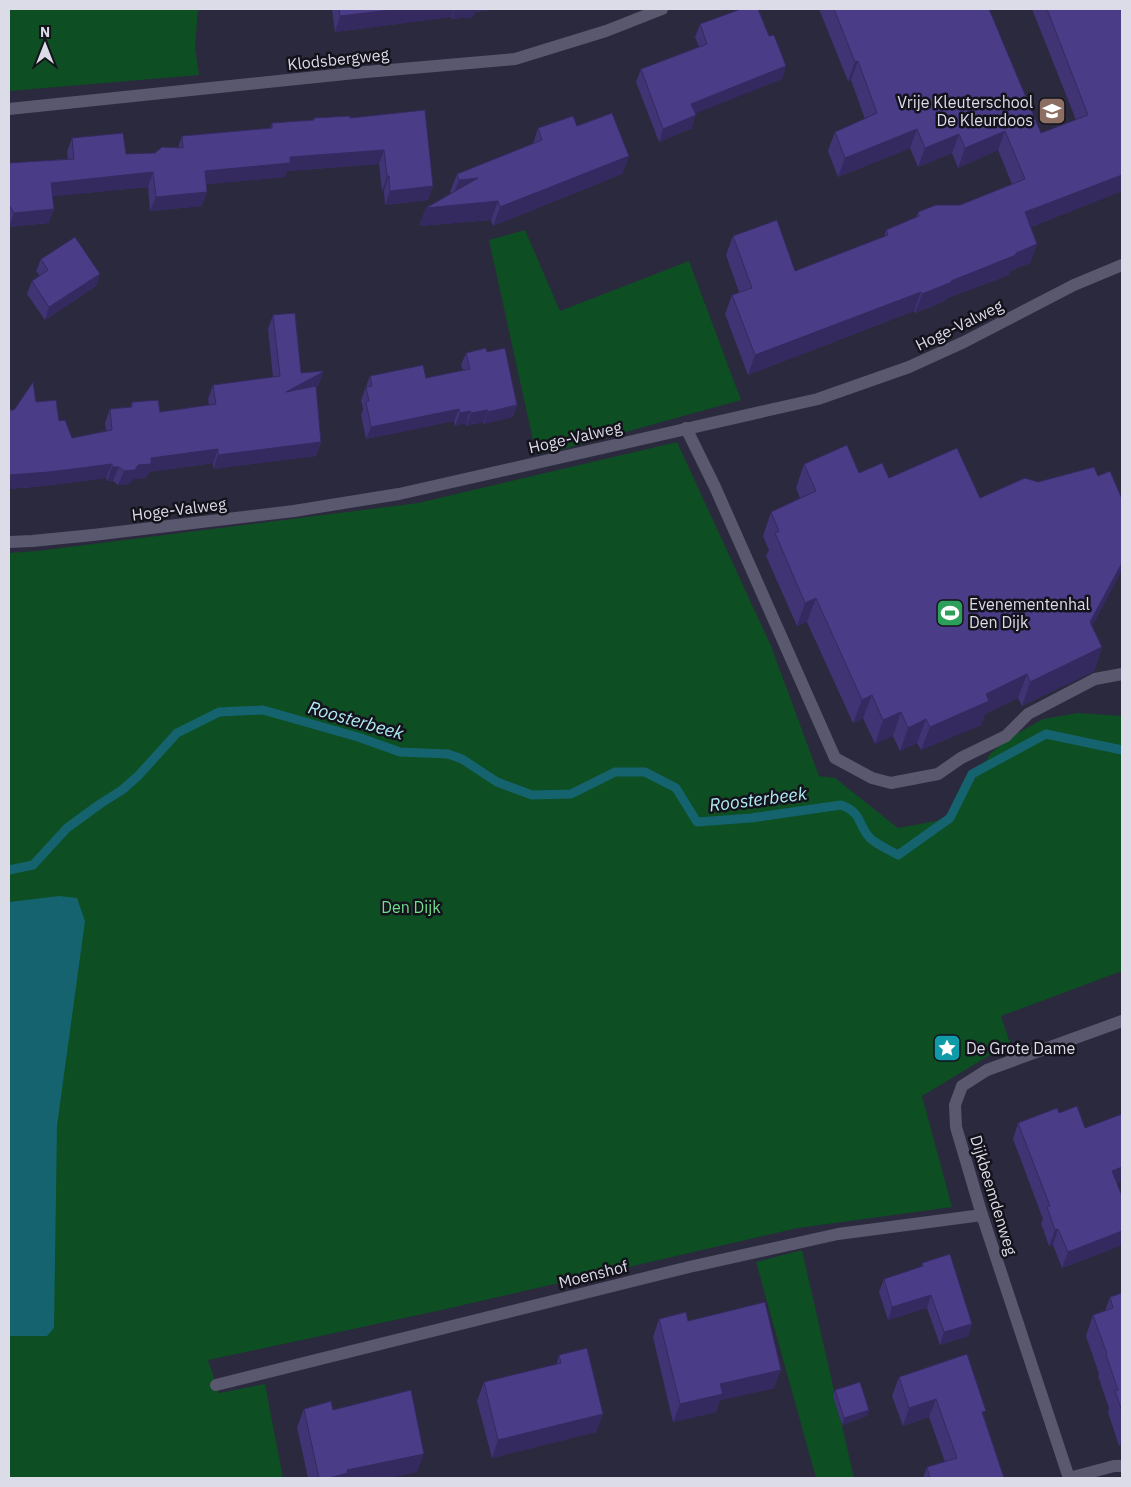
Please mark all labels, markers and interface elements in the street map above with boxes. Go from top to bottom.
north arrow [20,20,70,70]
text: N [40,23,50,41]
street label: Klodsbergweg [286,44,390,74]
place label: Vrije Kleuterschool De Kleurdoos [897,92,1033,130]
school or university icon: Vrije Kleuterschool De Kleurdoos [1037,96,1067,126]
street label: Hoge-Valweg [912,295,1007,355]
street label: Hoge-Valweg [526,416,624,457]
street label: Hoge-Valweg [131,493,228,525]
place label: Evenementenhal Den Dijk [969,594,1090,632]
sports icon: Evenementenhal Den Dijk [935,598,965,628]
water label: Roosterbeek [306,695,407,745]
water label: Roosterbeek [708,782,809,816]
park label: Den Dijk [381,897,441,917]
place icon: De Grote Dame [932,1033,962,1063]
place label: De Grote Dame [966,1038,1076,1058]
street label: Dijkbeemdenweg [966,1133,1022,1258]
street label: Moenshof [556,1256,630,1292]

